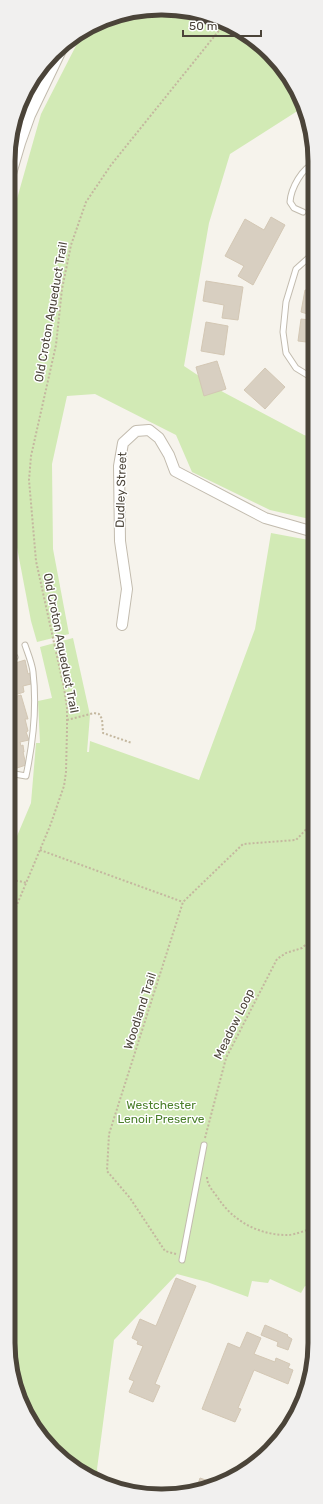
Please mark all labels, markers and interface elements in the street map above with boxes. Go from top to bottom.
scale bar [183,12,261,38]
text: 50 m [189,19,217,33]
street label: Old Croton Aqueduct Trail [32,241,70,383]
street label: Dudley Street [113,451,129,528]
street label: Old Croton Aqueduct Trail [41,572,81,714]
street label: Woodland Trail [121,971,159,1051]
street label: Meadow Loop [211,987,257,1061]
park label: Westchester Lenoir Preserve [117,1098,205,1126]

